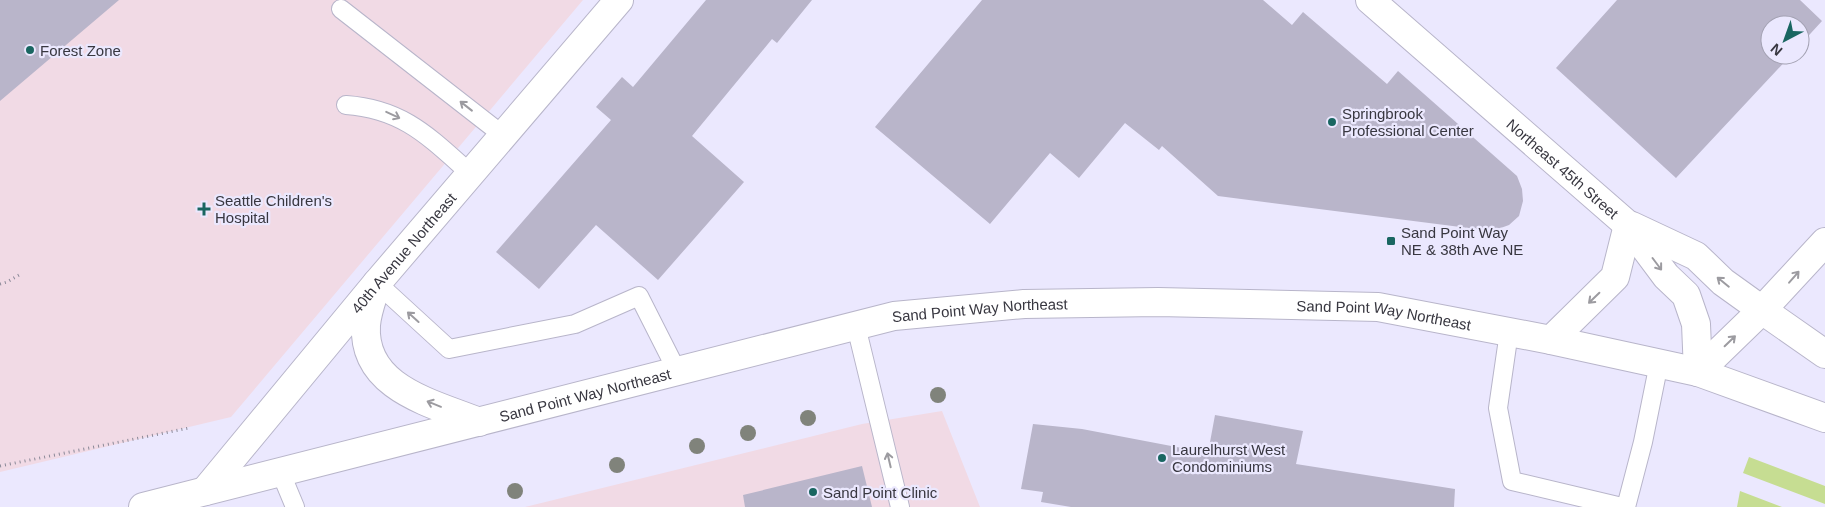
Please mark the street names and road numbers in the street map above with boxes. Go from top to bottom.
street label: Northeast 45th Street [1504,115,1623,222]
street label: 40th Avenue Northeast [347,188,460,316]
street label: Sand Point Way Northeast [891,295,1069,325]
street label: Sand Point Way Northeast [1296,297,1473,333]
street label: Sand Point Way Northeast [497,364,673,425]

